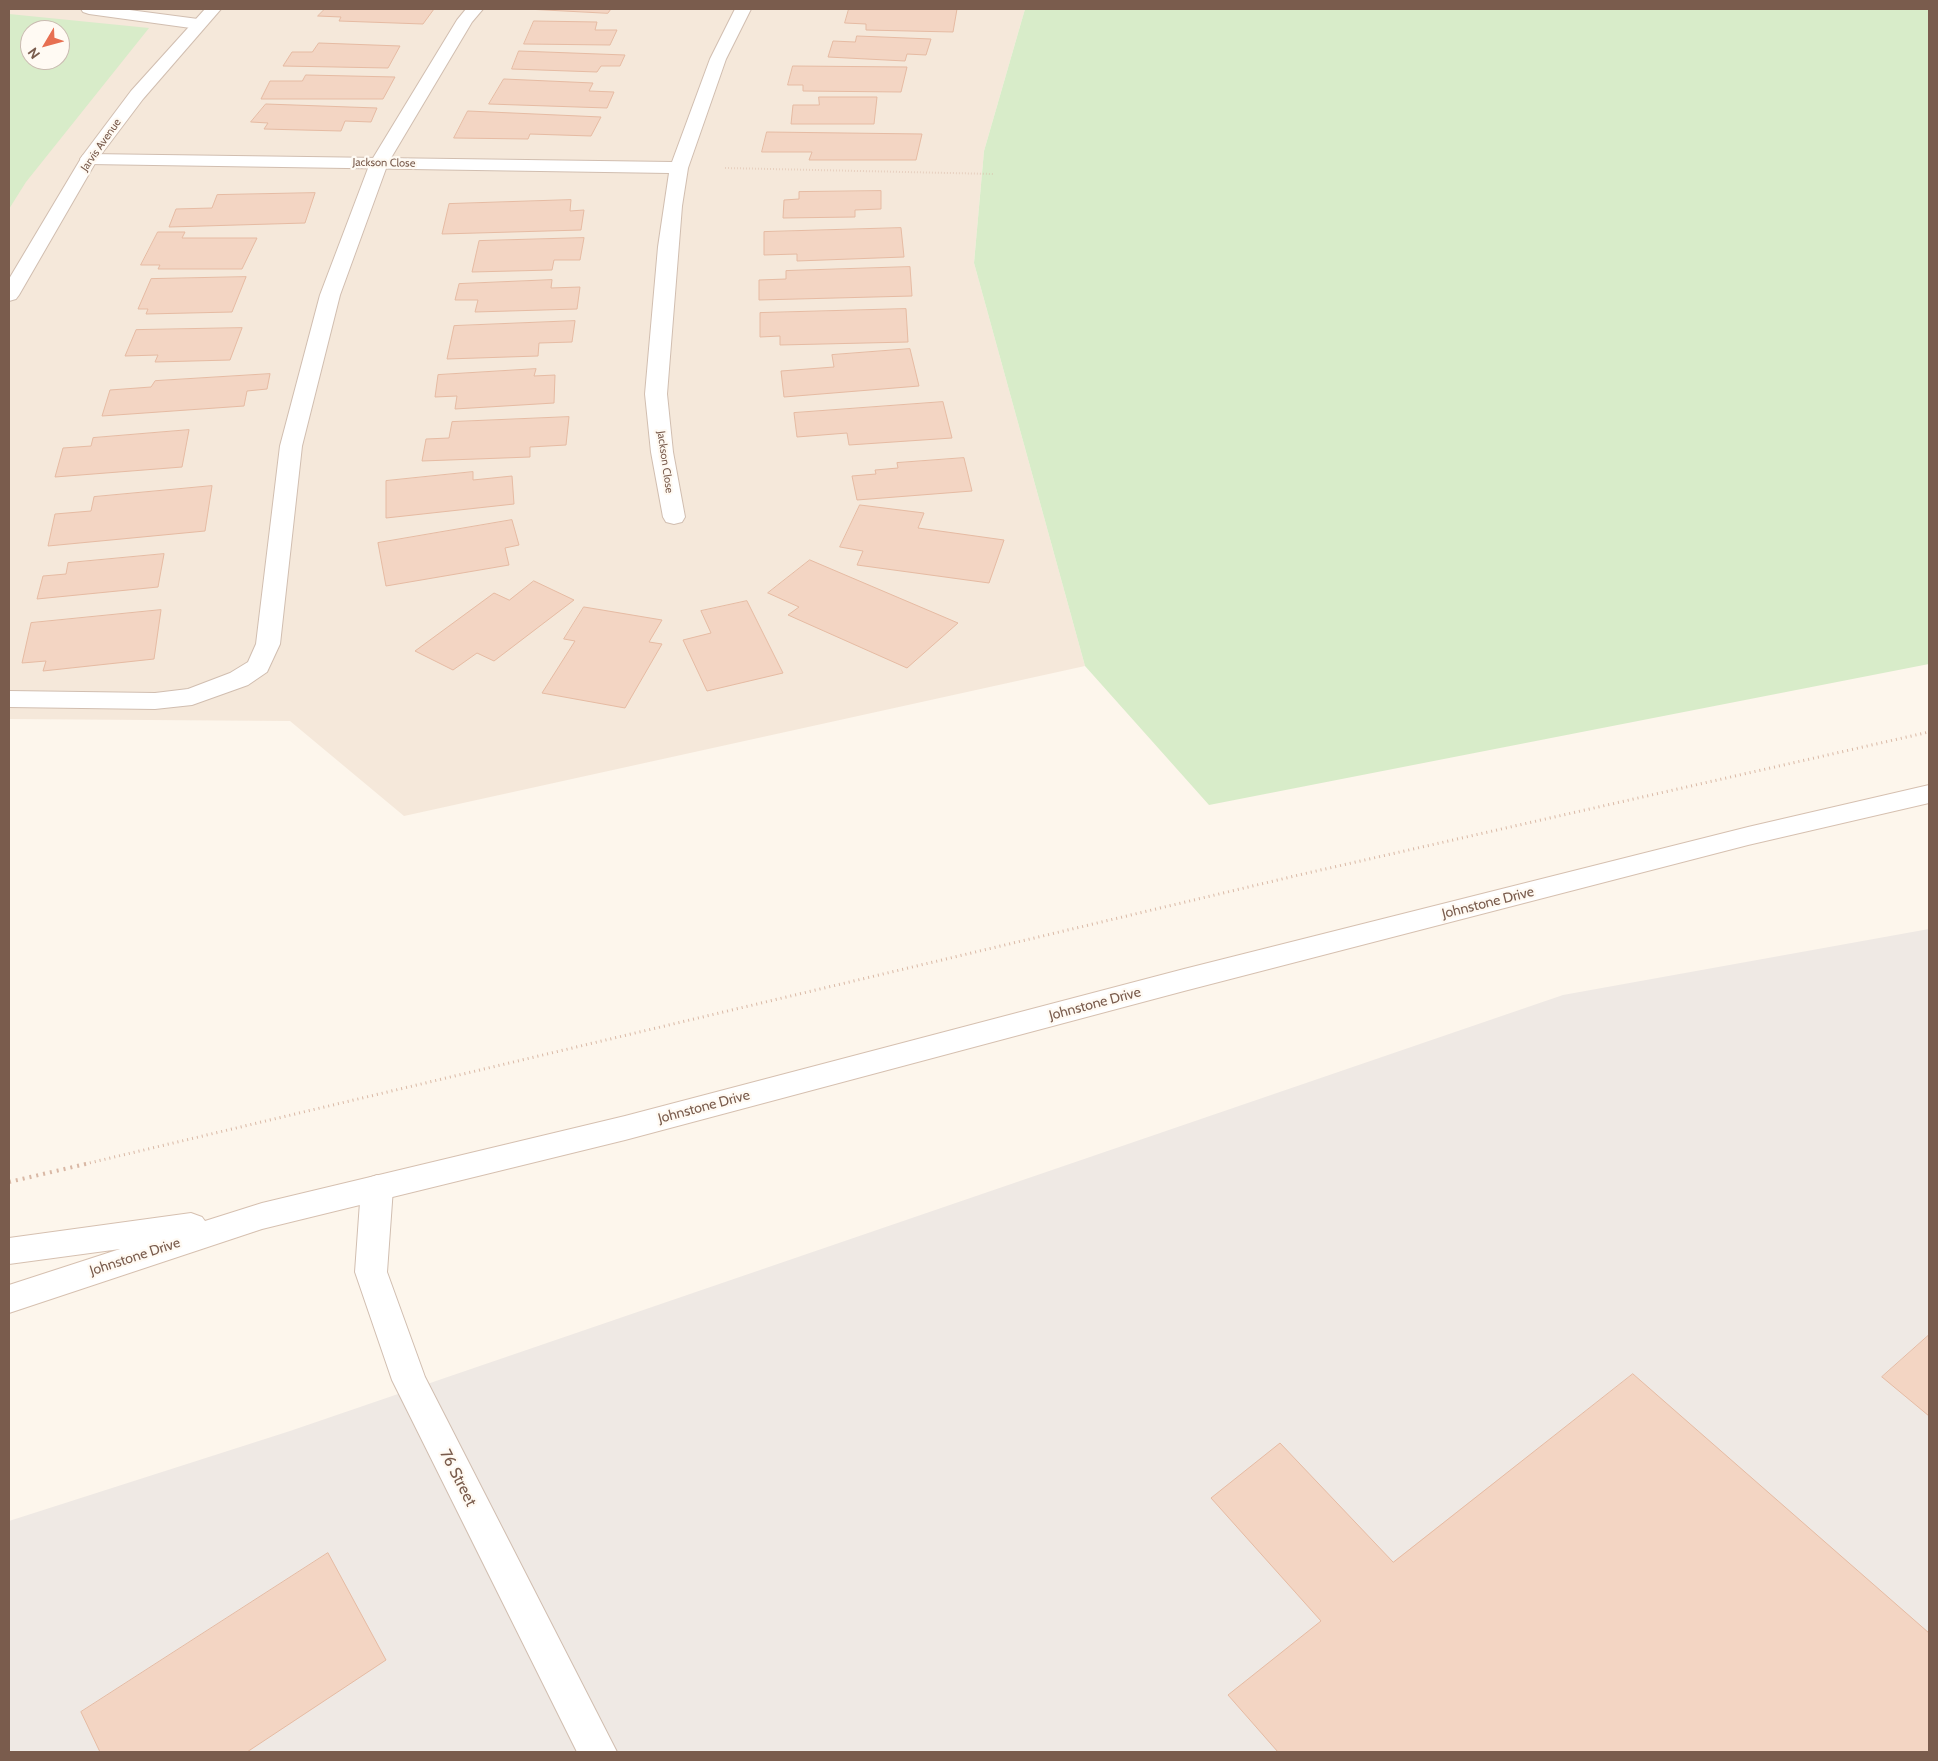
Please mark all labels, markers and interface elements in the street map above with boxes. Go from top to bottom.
north arrow [20,20,70,70]
text: N [24,44,44,63]
street label: Jarvis Avenue [78,116,124,174]
street label: Jackson Close [353,156,415,170]
street label: Jackson Close [654,430,676,494]
street label: Johnstone Drive [1440,883,1536,923]
street label: Johnstone Drive [1047,984,1143,1024]
street label: Johnstone Drive [656,1087,752,1127]
street label: Johnstone Drive [88,1234,182,1280]
street label: 76 Street [435,1446,481,1510]

